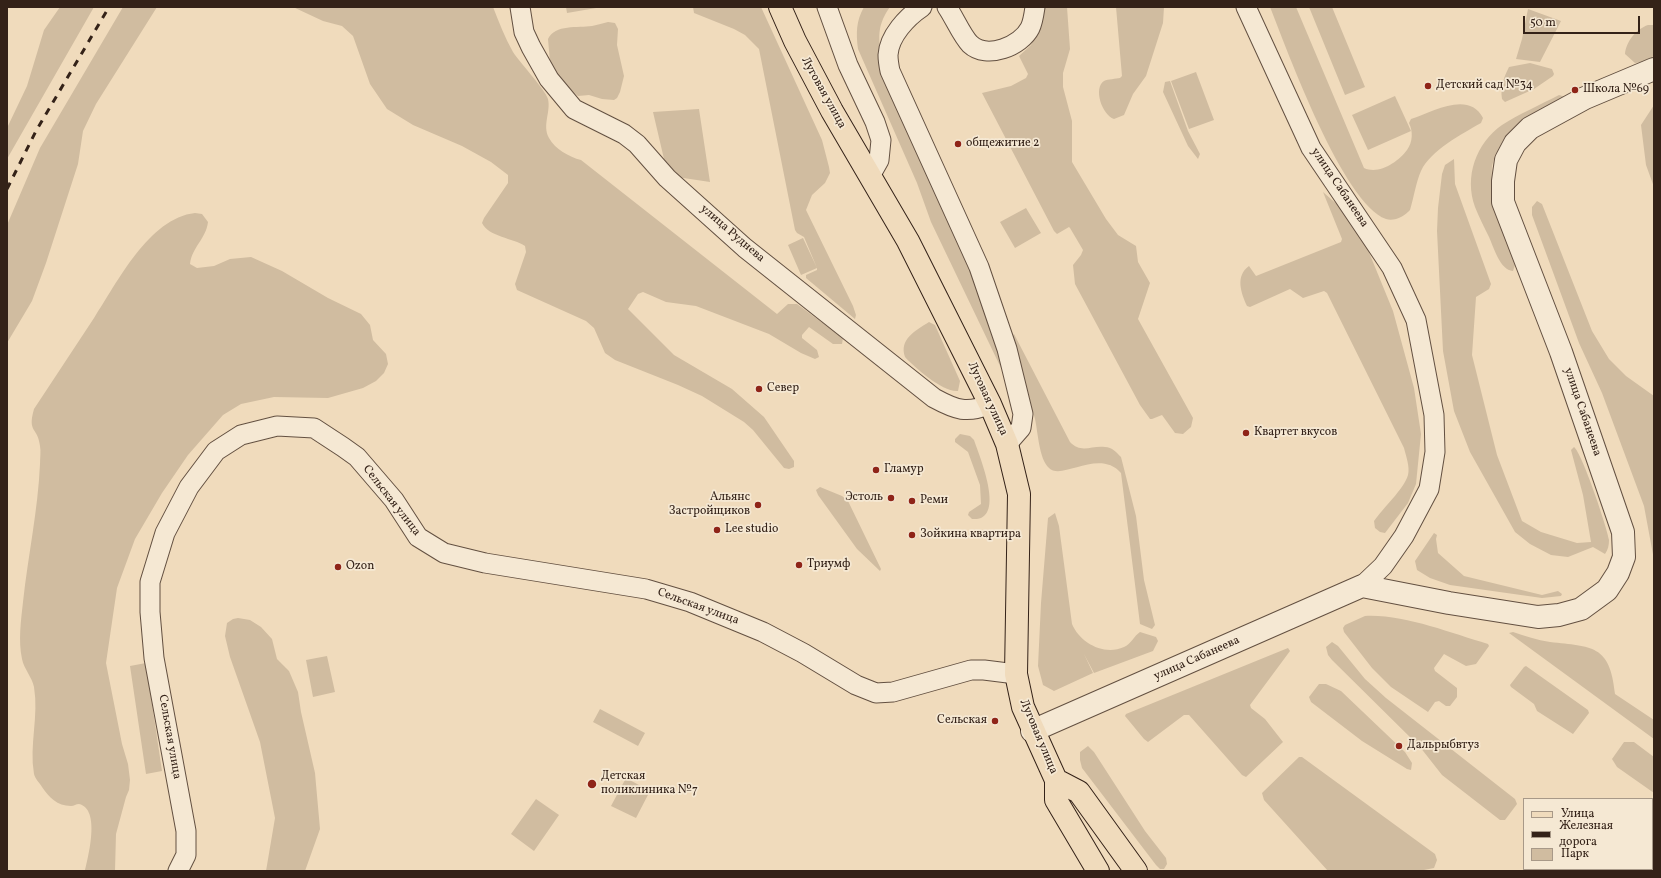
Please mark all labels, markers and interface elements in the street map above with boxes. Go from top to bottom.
scale bar [1525,8,1642,34]
text: 50 m [1530,15,1556,31]
street label: Луговая улица [797,55,849,131]
place label: Детский сад №34 [1436,79,1533,93]
marker: Детский сад №34 [1423,81,1433,91]
place label: Школа №69 [1583,83,1649,97]
marker: Школа №69 [1570,85,1580,95]
place label: общежитие 2 [966,137,1039,151]
marker: общежитие 2 [953,139,963,149]
street label: улица Сабанеева [1307,146,1371,230]
street label: улица Руднева [697,202,767,266]
street label: Луговая улица [964,360,1010,438]
street label: улица Сабанеева [1560,366,1604,458]
place label: Север [767,382,799,396]
marker: Север [754,384,764,394]
place label: Квартет вкусов [1254,426,1337,440]
marker: Квартет вкусов [1241,428,1251,438]
street label: Сельская улица [359,463,423,539]
place label: Гламур [884,463,924,477]
marker: Гламур [871,465,881,475]
place label: Альянс Застройщиков [669,491,750,519]
place label: Эстоль [845,491,883,505]
marker: Эстоль [886,493,896,503]
place label: Реми [920,494,948,508]
marker: Реми [907,496,917,506]
marker: Альянс Застройщиков [753,500,763,510]
place label: Lee studio [725,523,778,537]
marker: Lee studio [712,525,722,535]
place label: Зойкина квартира [920,528,1021,542]
marker: Зойкина квартира [907,530,917,540]
place label: Триумф [807,558,850,572]
place label: Ozon [346,560,374,574]
marker: Триумф [794,560,804,570]
marker: Ozon [333,562,343,572]
street label: Сельская улица [655,586,741,628]
street label: улица Сабанеева [1152,634,1242,684]
street label: Сельская улица [154,694,184,780]
street label: Луговая улица [1016,697,1060,777]
place label: Сельская [937,714,987,728]
marker: Сельская [990,716,1000,726]
place label: Дальрыбвтуз [1407,739,1479,753]
marker: Дальрыбвтуз [1394,741,1404,751]
place label: Детская поликлиника №7 [601,770,698,798]
marker: Детская поликлиника №7 [586,778,598,790]
legend [1523,798,1653,870]
text: Улица [1561,806,1594,822]
text: Железная дорога [1559,818,1613,850]
text: Парк [1561,846,1589,862]

